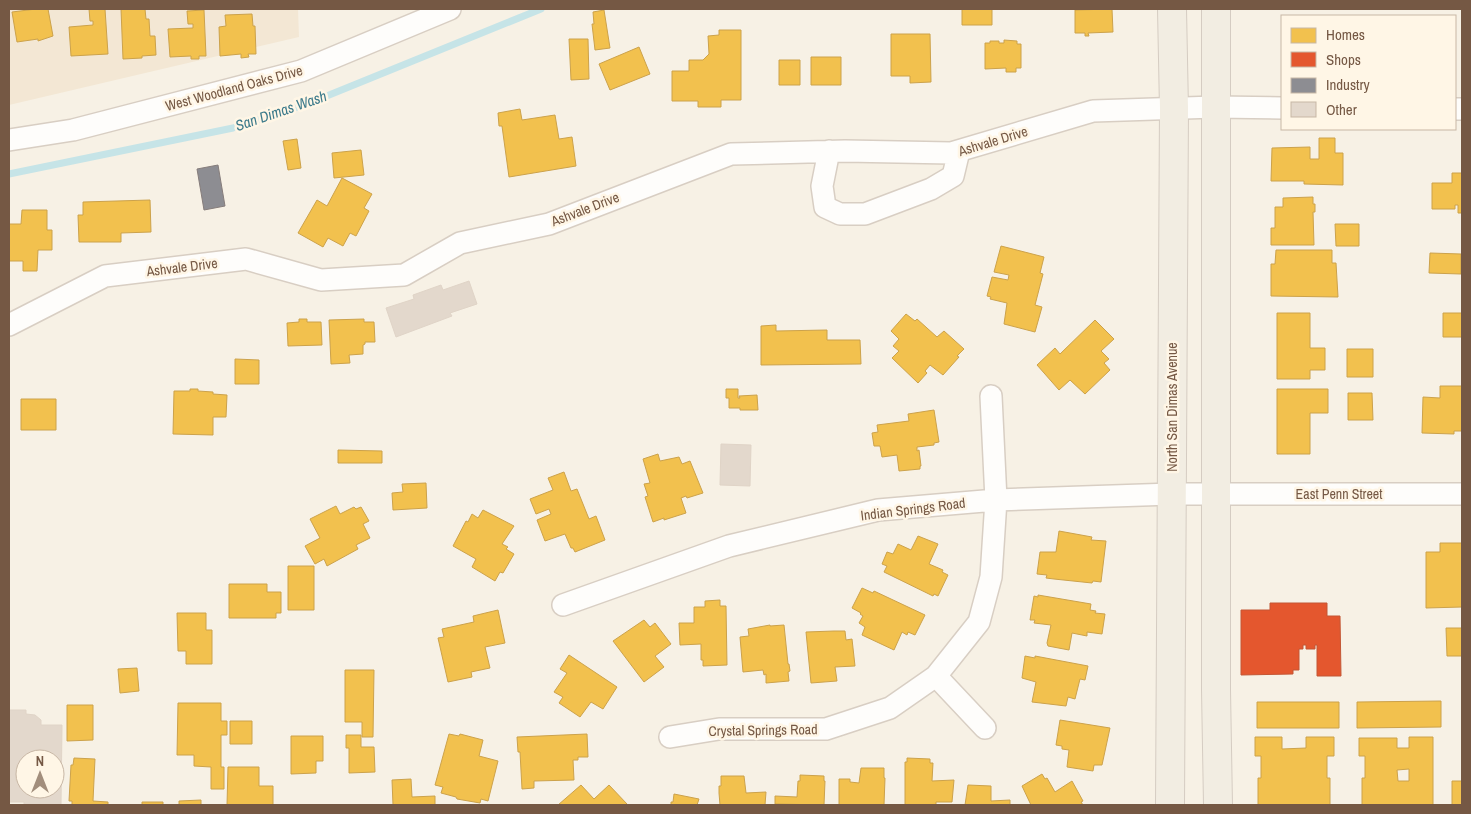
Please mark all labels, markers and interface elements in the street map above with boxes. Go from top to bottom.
legend [1281,15,1456,130]
text: Homes [1326,24,1365,45]
text: Shops [1326,49,1361,70]
street label: West Woodland Oaks Drive [163,61,305,115]
text: Industry [1326,74,1371,95]
water label: San Dimas Wash [232,85,330,136]
text: Other [1326,99,1357,120]
street label: Ashvale Drive [955,122,1030,160]
street label: Ashvale Drive [547,188,622,231]
street label: Ashvale Drive [144,254,219,280]
street label: North San Dimas Avenue [1163,342,1181,472]
street label: East Penn Street [1296,485,1382,503]
street label: Indian Springs Road [860,494,966,524]
street label: Crystal Springs Road [708,720,818,740]
north arrow [15,749,65,799]
text: N [36,752,44,770]

